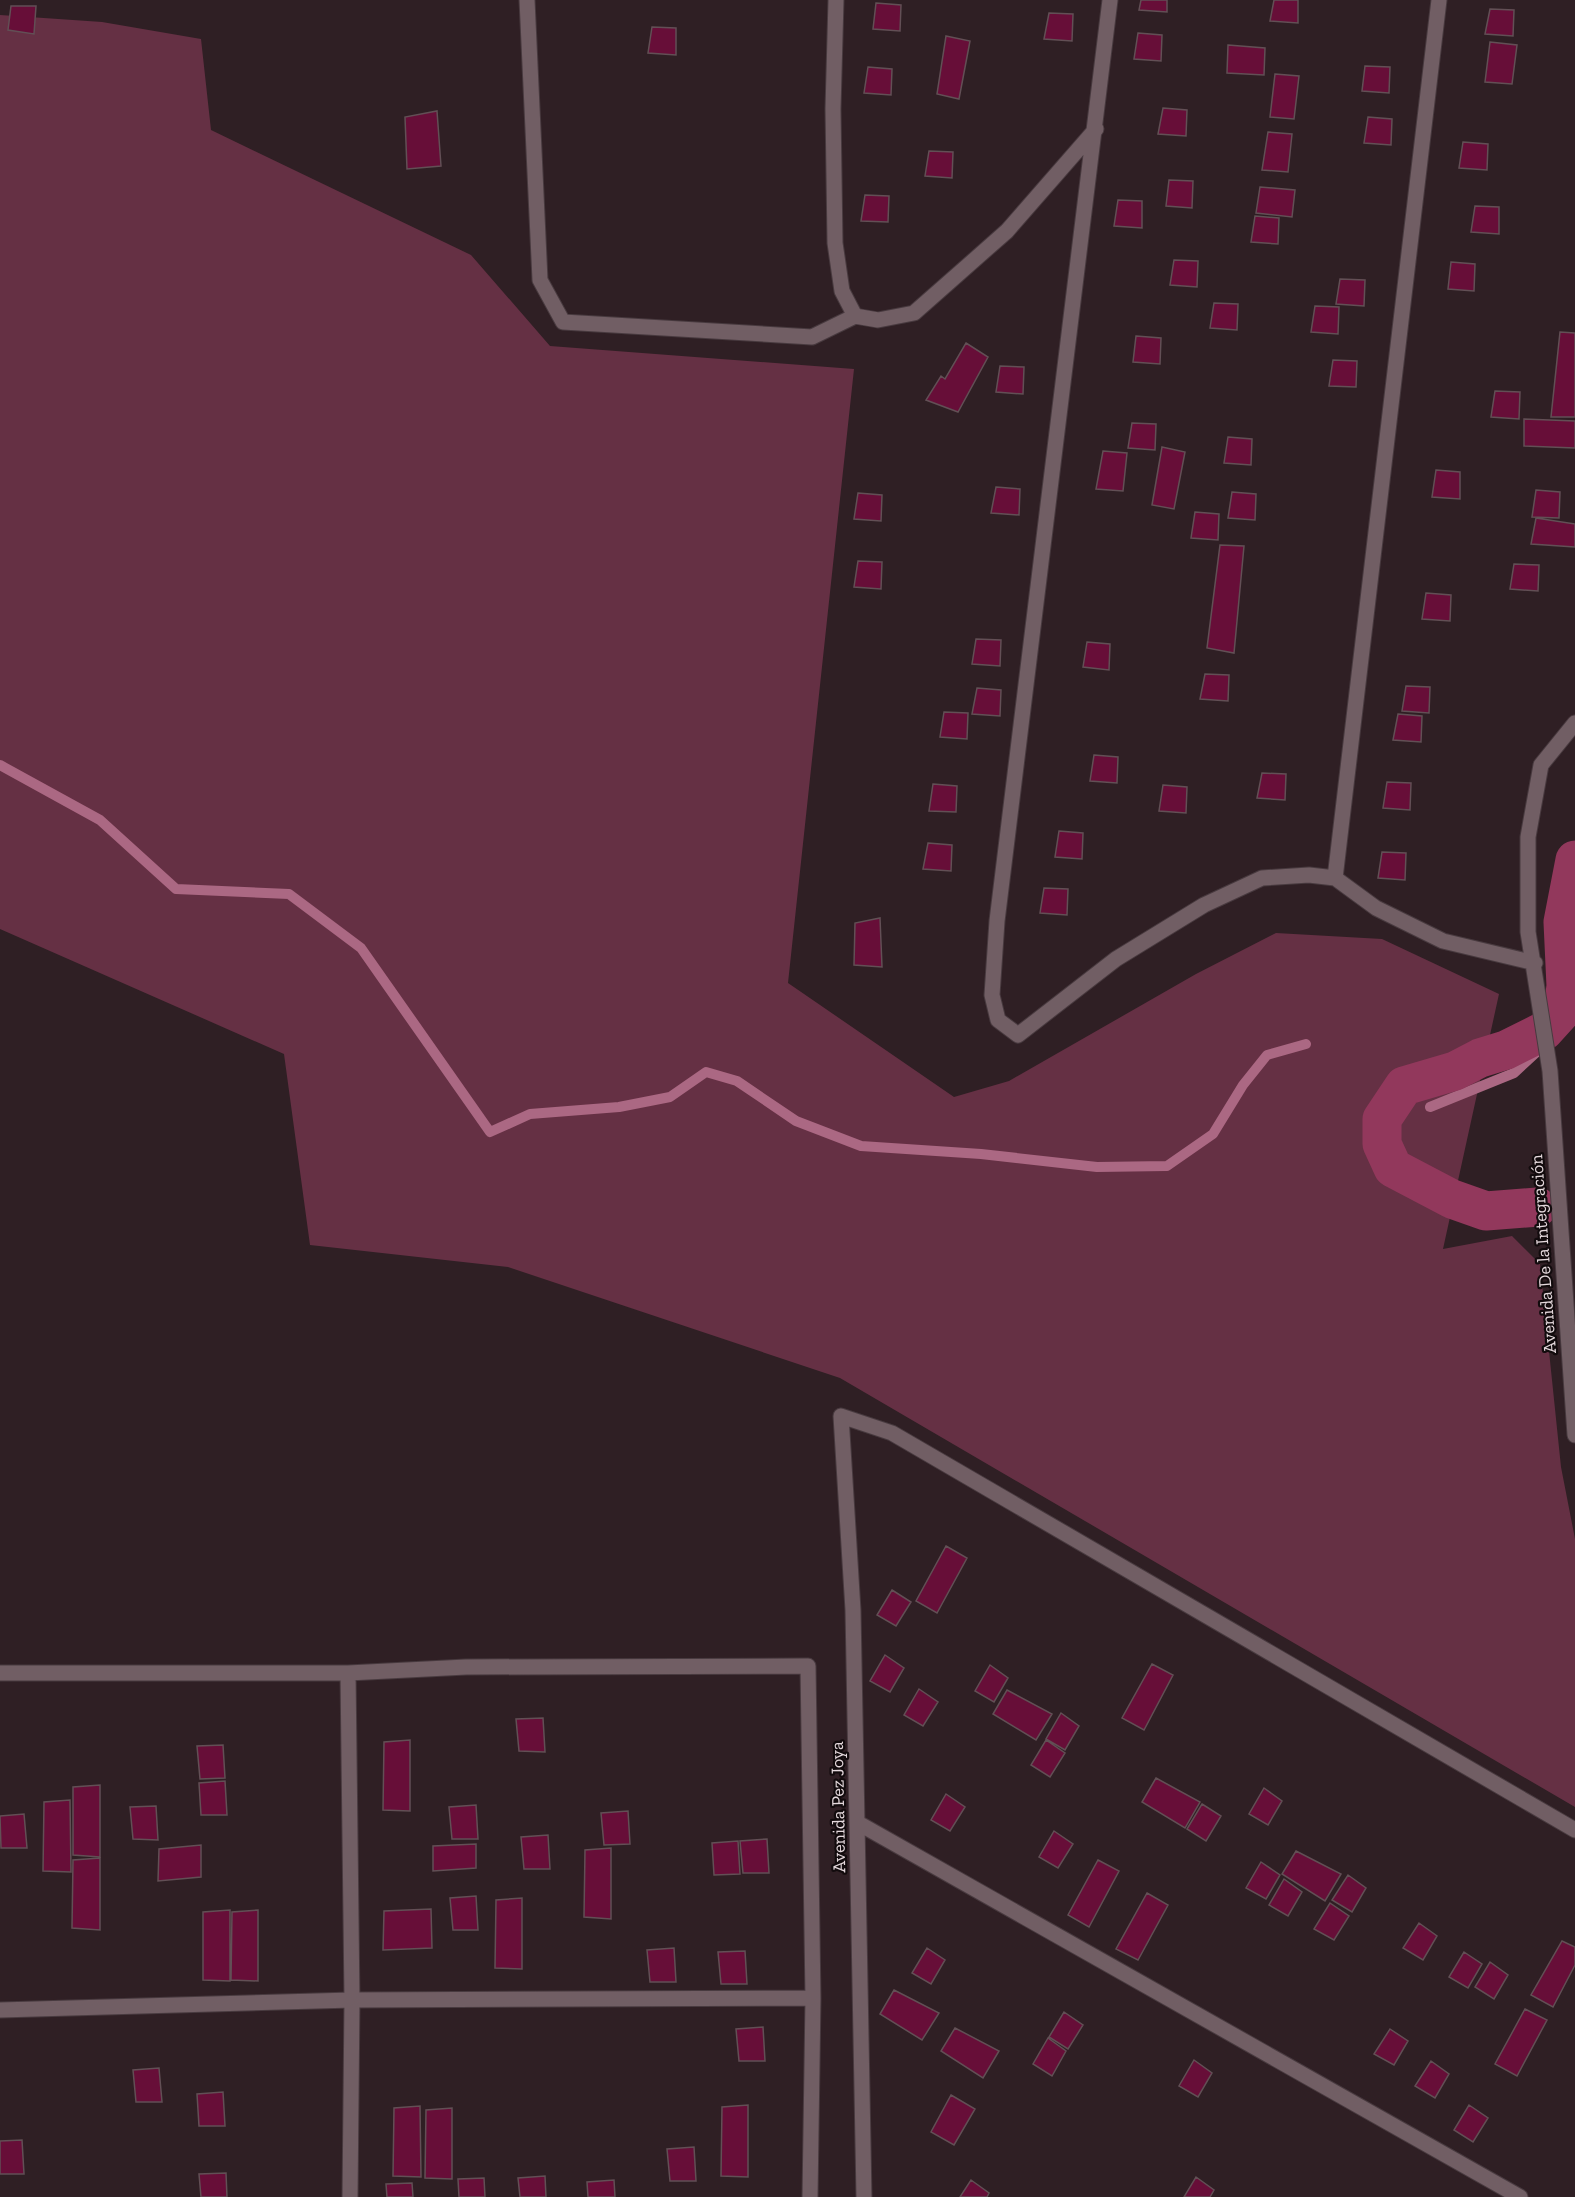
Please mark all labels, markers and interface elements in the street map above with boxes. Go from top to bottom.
street label: Avenida De la Integración [1525,1153,1561,1354]
street label: Avenida Pez Joya [826,1741,850,1873]

